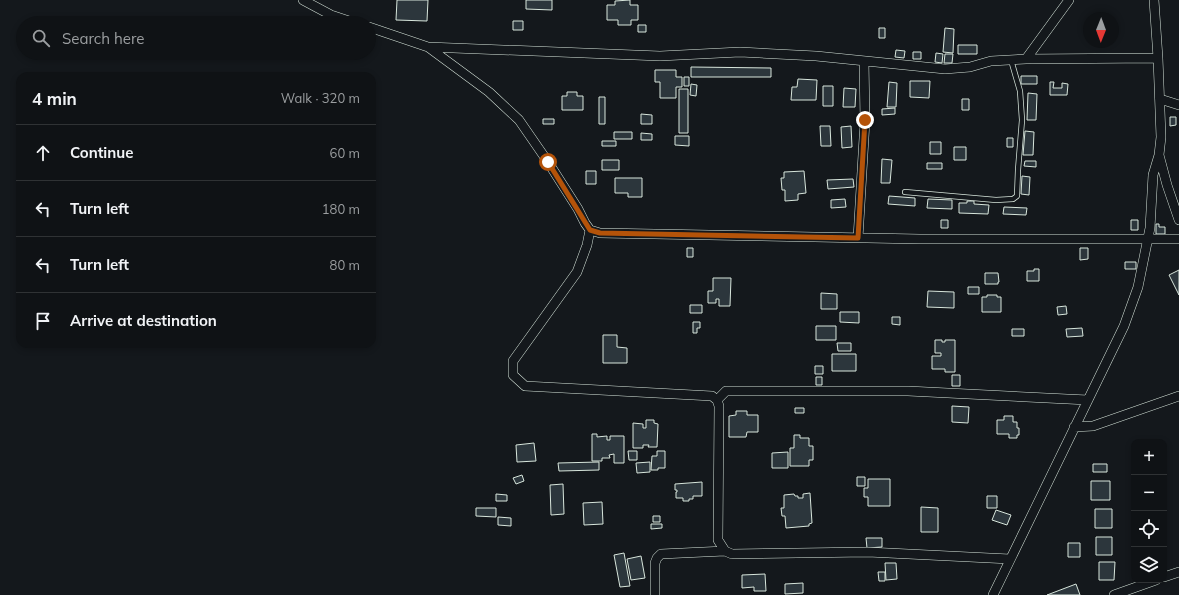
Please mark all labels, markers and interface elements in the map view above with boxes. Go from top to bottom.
north arrow [1083,12,1119,48]
search box [16,16,376,60]
icon: search [30,27,52,49]
text: Search here [62,29,144,48]
text: 4 min [32,88,77,109]
text: Walk · 320 m [281,90,360,106]
route end [856,111,874,129]
icon: ahead [32,142,54,164]
text: Continue [70,143,133,162]
text: 60 m [330,145,360,161]
route start [539,153,557,171]
icon: left [32,198,54,220]
text: Turn left [70,199,129,218]
text: 180 m [322,201,360,217]
icon: left [32,254,54,276]
text: Turn left [70,255,129,274]
text: 80 m [330,257,360,273]
icon: arrive [32,310,54,332]
text: Arrive at destination [70,311,217,330]
map controls [1131,439,1167,583]
button: + [1131,439,1167,475]
button: − [1131,475,1167,511]
button: locate [1131,511,1167,547]
button: layers [1131,547,1167,583]

